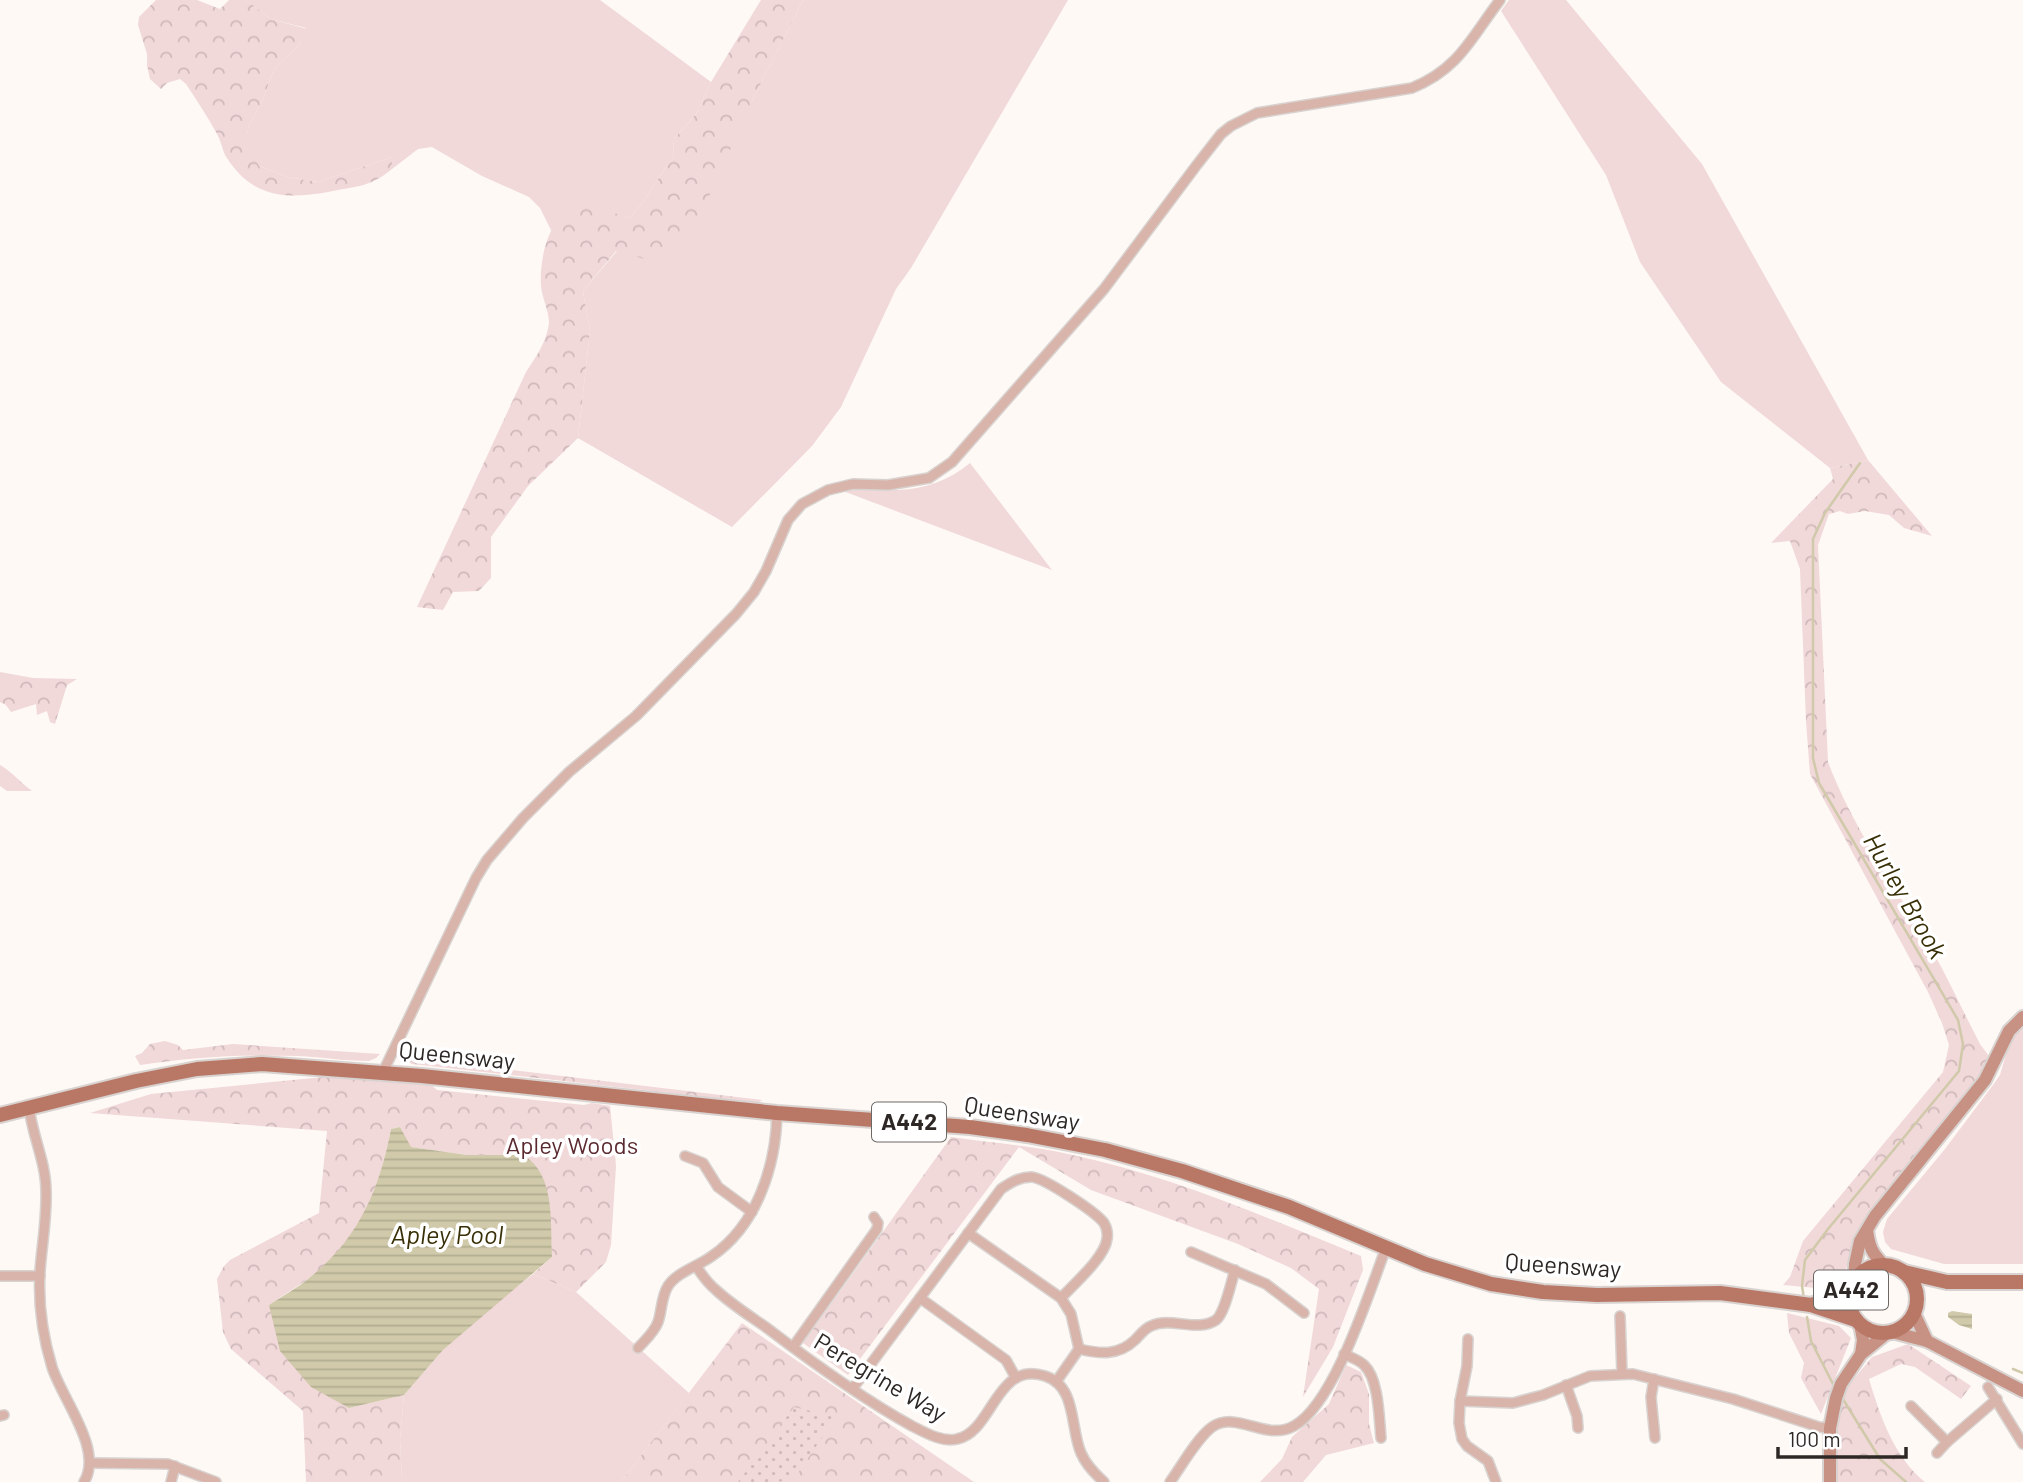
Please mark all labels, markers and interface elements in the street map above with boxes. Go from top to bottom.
water label: Hurley Brook [1858,827,1955,964]
street label: Queensway [398,1034,516,1075]
street label: Queensway [963,1089,1082,1136]
road number: A442 [872,1102,946,1142]
park label: Apley Woods [506,1130,638,1159]
water label: Apley Pool [391,1218,503,1249]
street label: Queensway [1504,1246,1622,1283]
road number: A442 [1814,1270,1888,1310]
street label: Peregrine Way [809,1326,952,1428]
scale bar [1778,1416,1906,1460]
text: 100 m [1788,1426,1841,1451]

